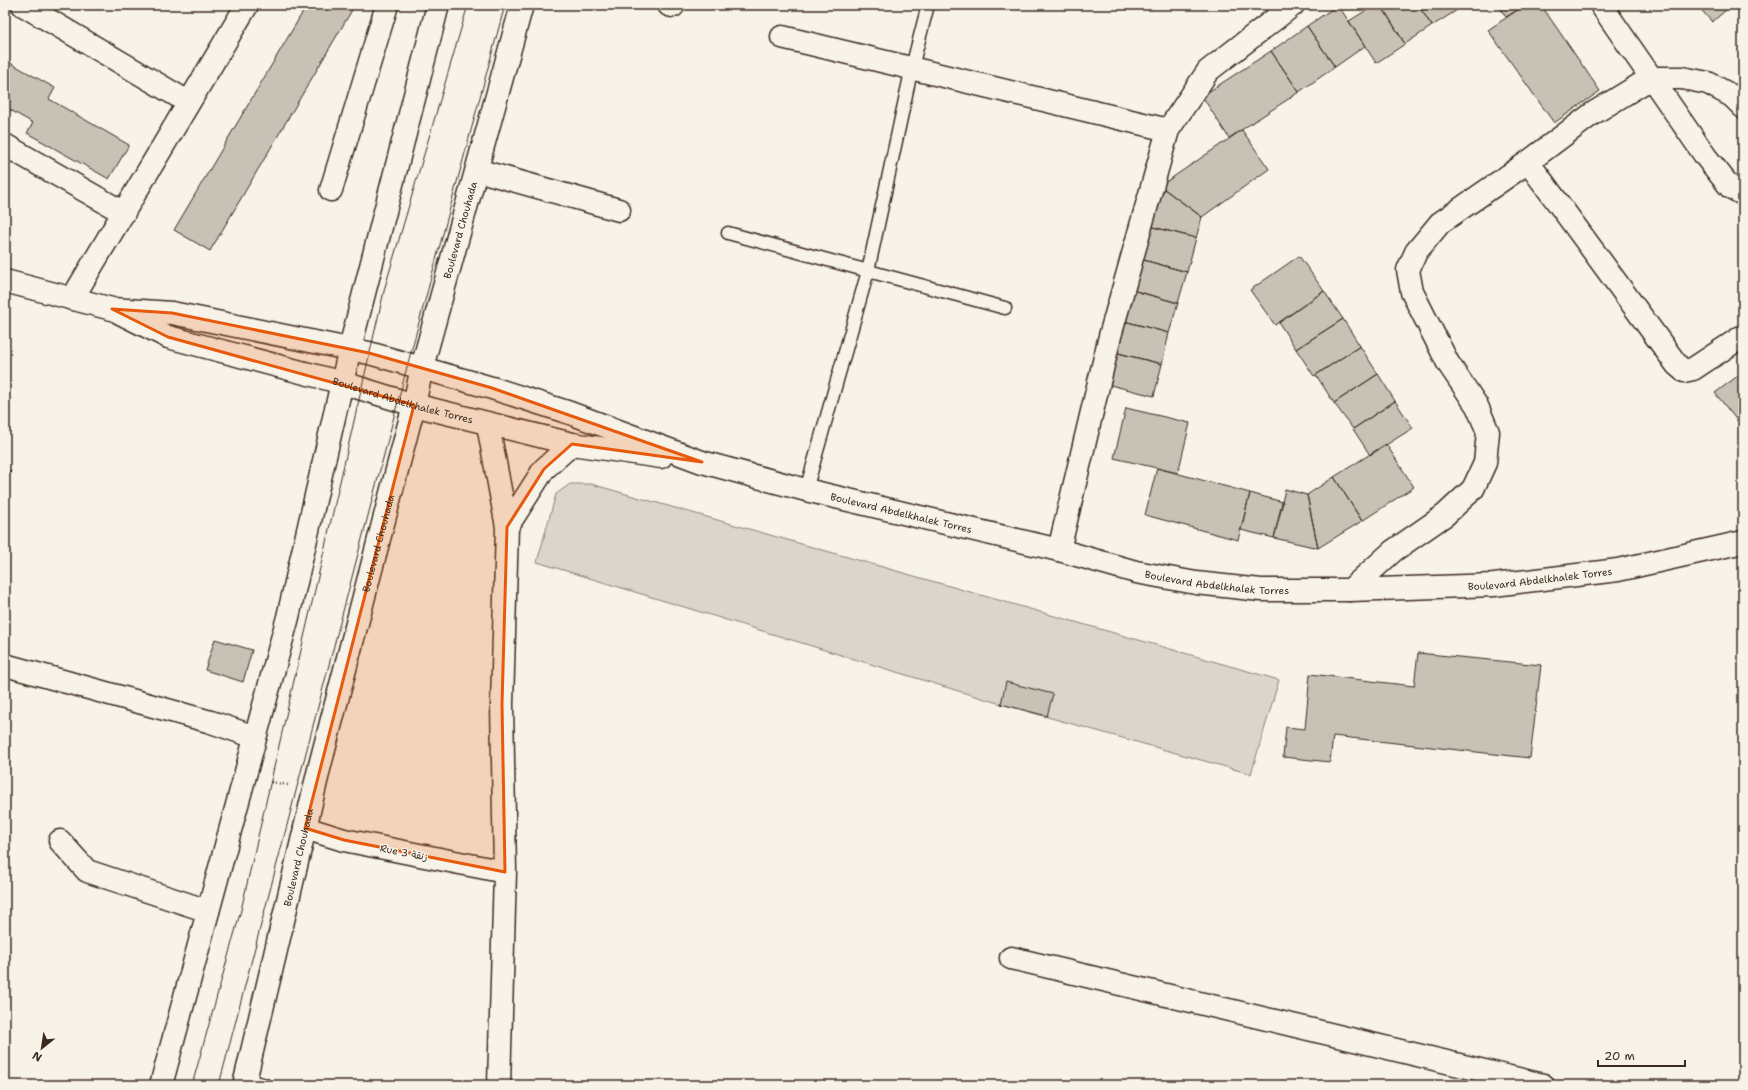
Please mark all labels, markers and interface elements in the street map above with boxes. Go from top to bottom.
street label: Boulevard Chouhada [441,179,480,280]
street label: Boulevard Abdelkhalek Torres [331,375,474,426]
street label: Boulevard Abdelkhalek Torres [829,490,973,536]
street label: Boulevard Chouhada [359,493,398,594]
street label: Boulevard Abdelkhalek Torres [1468,565,1613,593]
street label: Boulevard Abdelkhalek Torres [1144,568,1289,597]
street label: Boulevard Chouhada [281,806,317,908]
street label: Rue 3 زنقة [379,842,429,864]
north arrow [22,1028,62,1068]
scale bar [1598,1042,1685,1068]
text: N [29,1047,45,1065]
text: 20 m [1604,1048,1635,1064]

